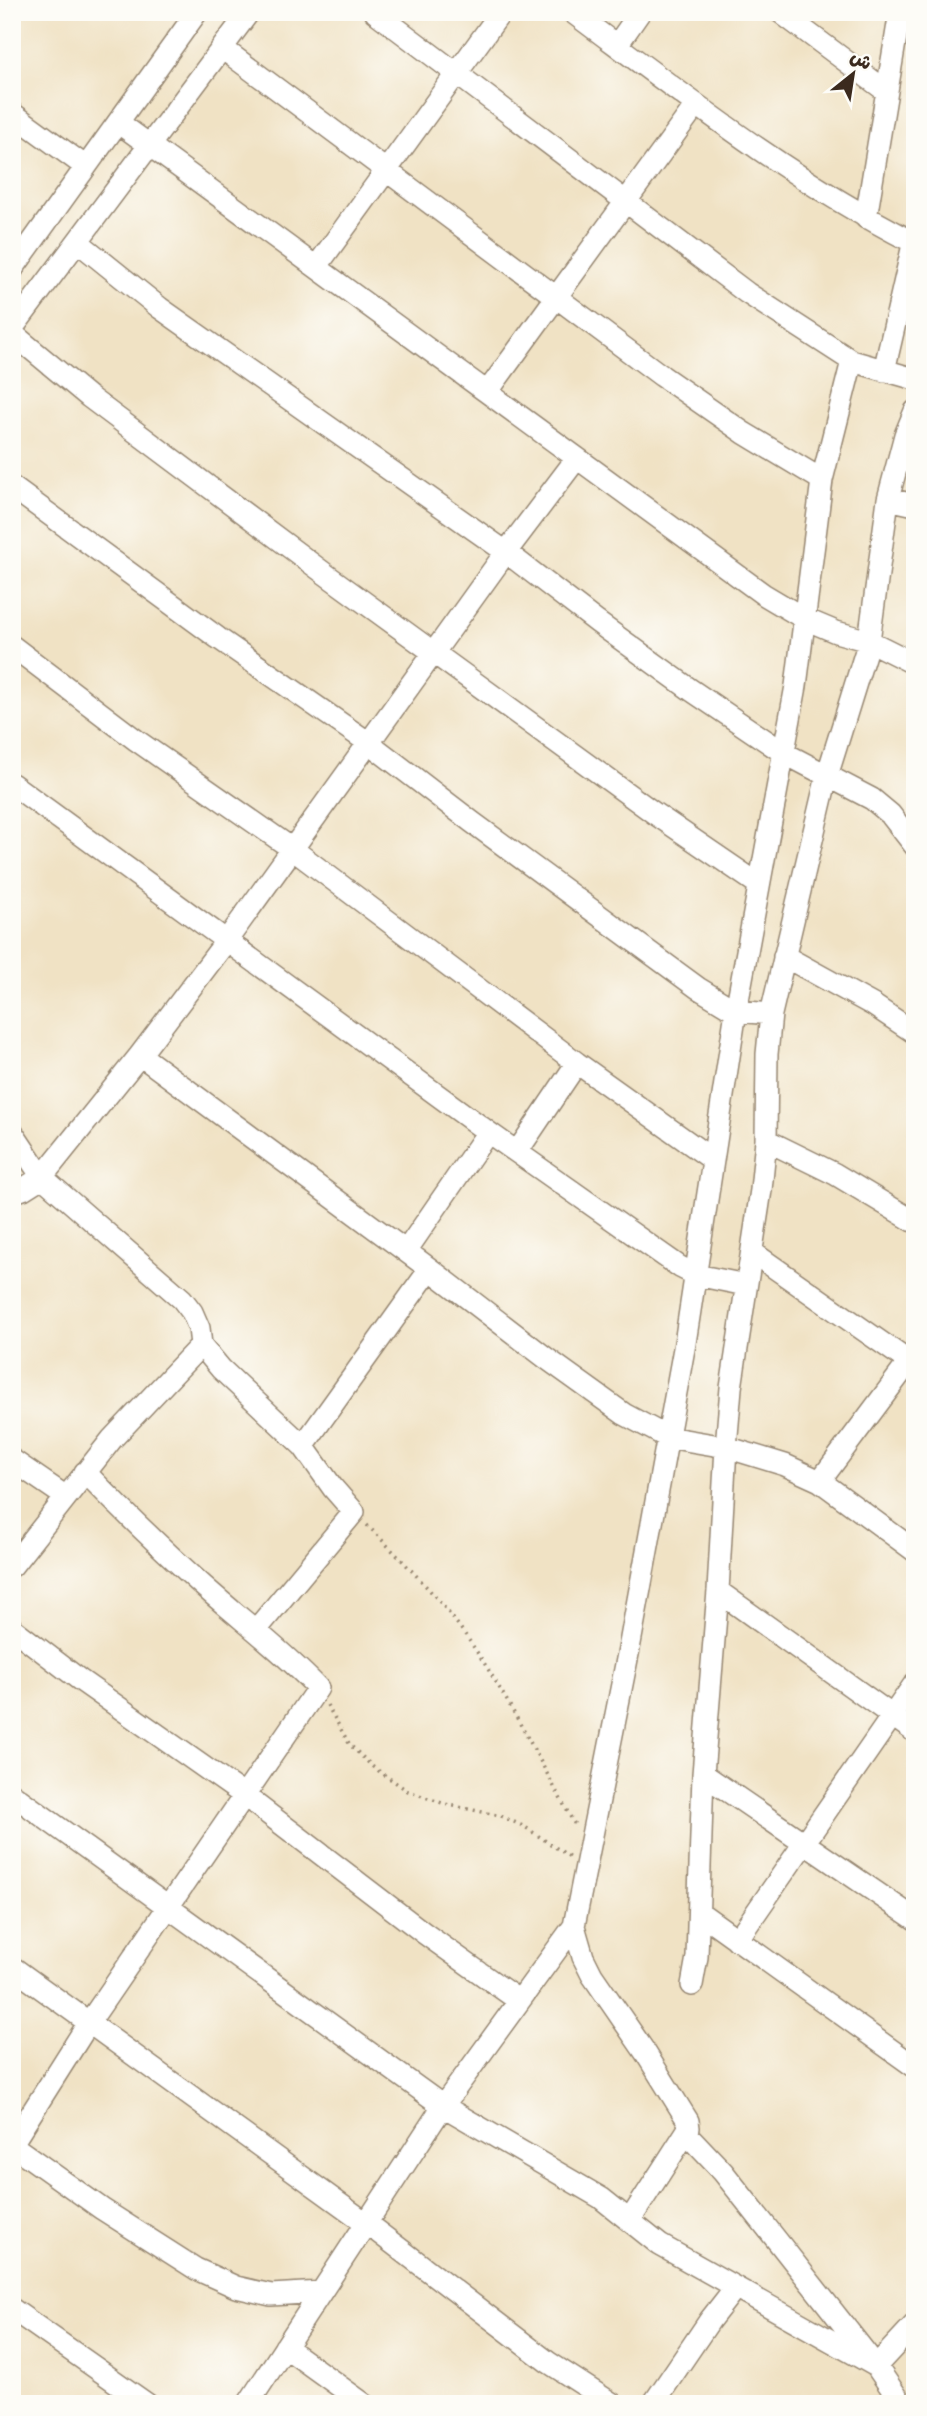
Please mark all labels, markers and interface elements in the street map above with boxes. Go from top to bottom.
north arrow [818,38,888,108]
text: ش [846,45,876,76]

